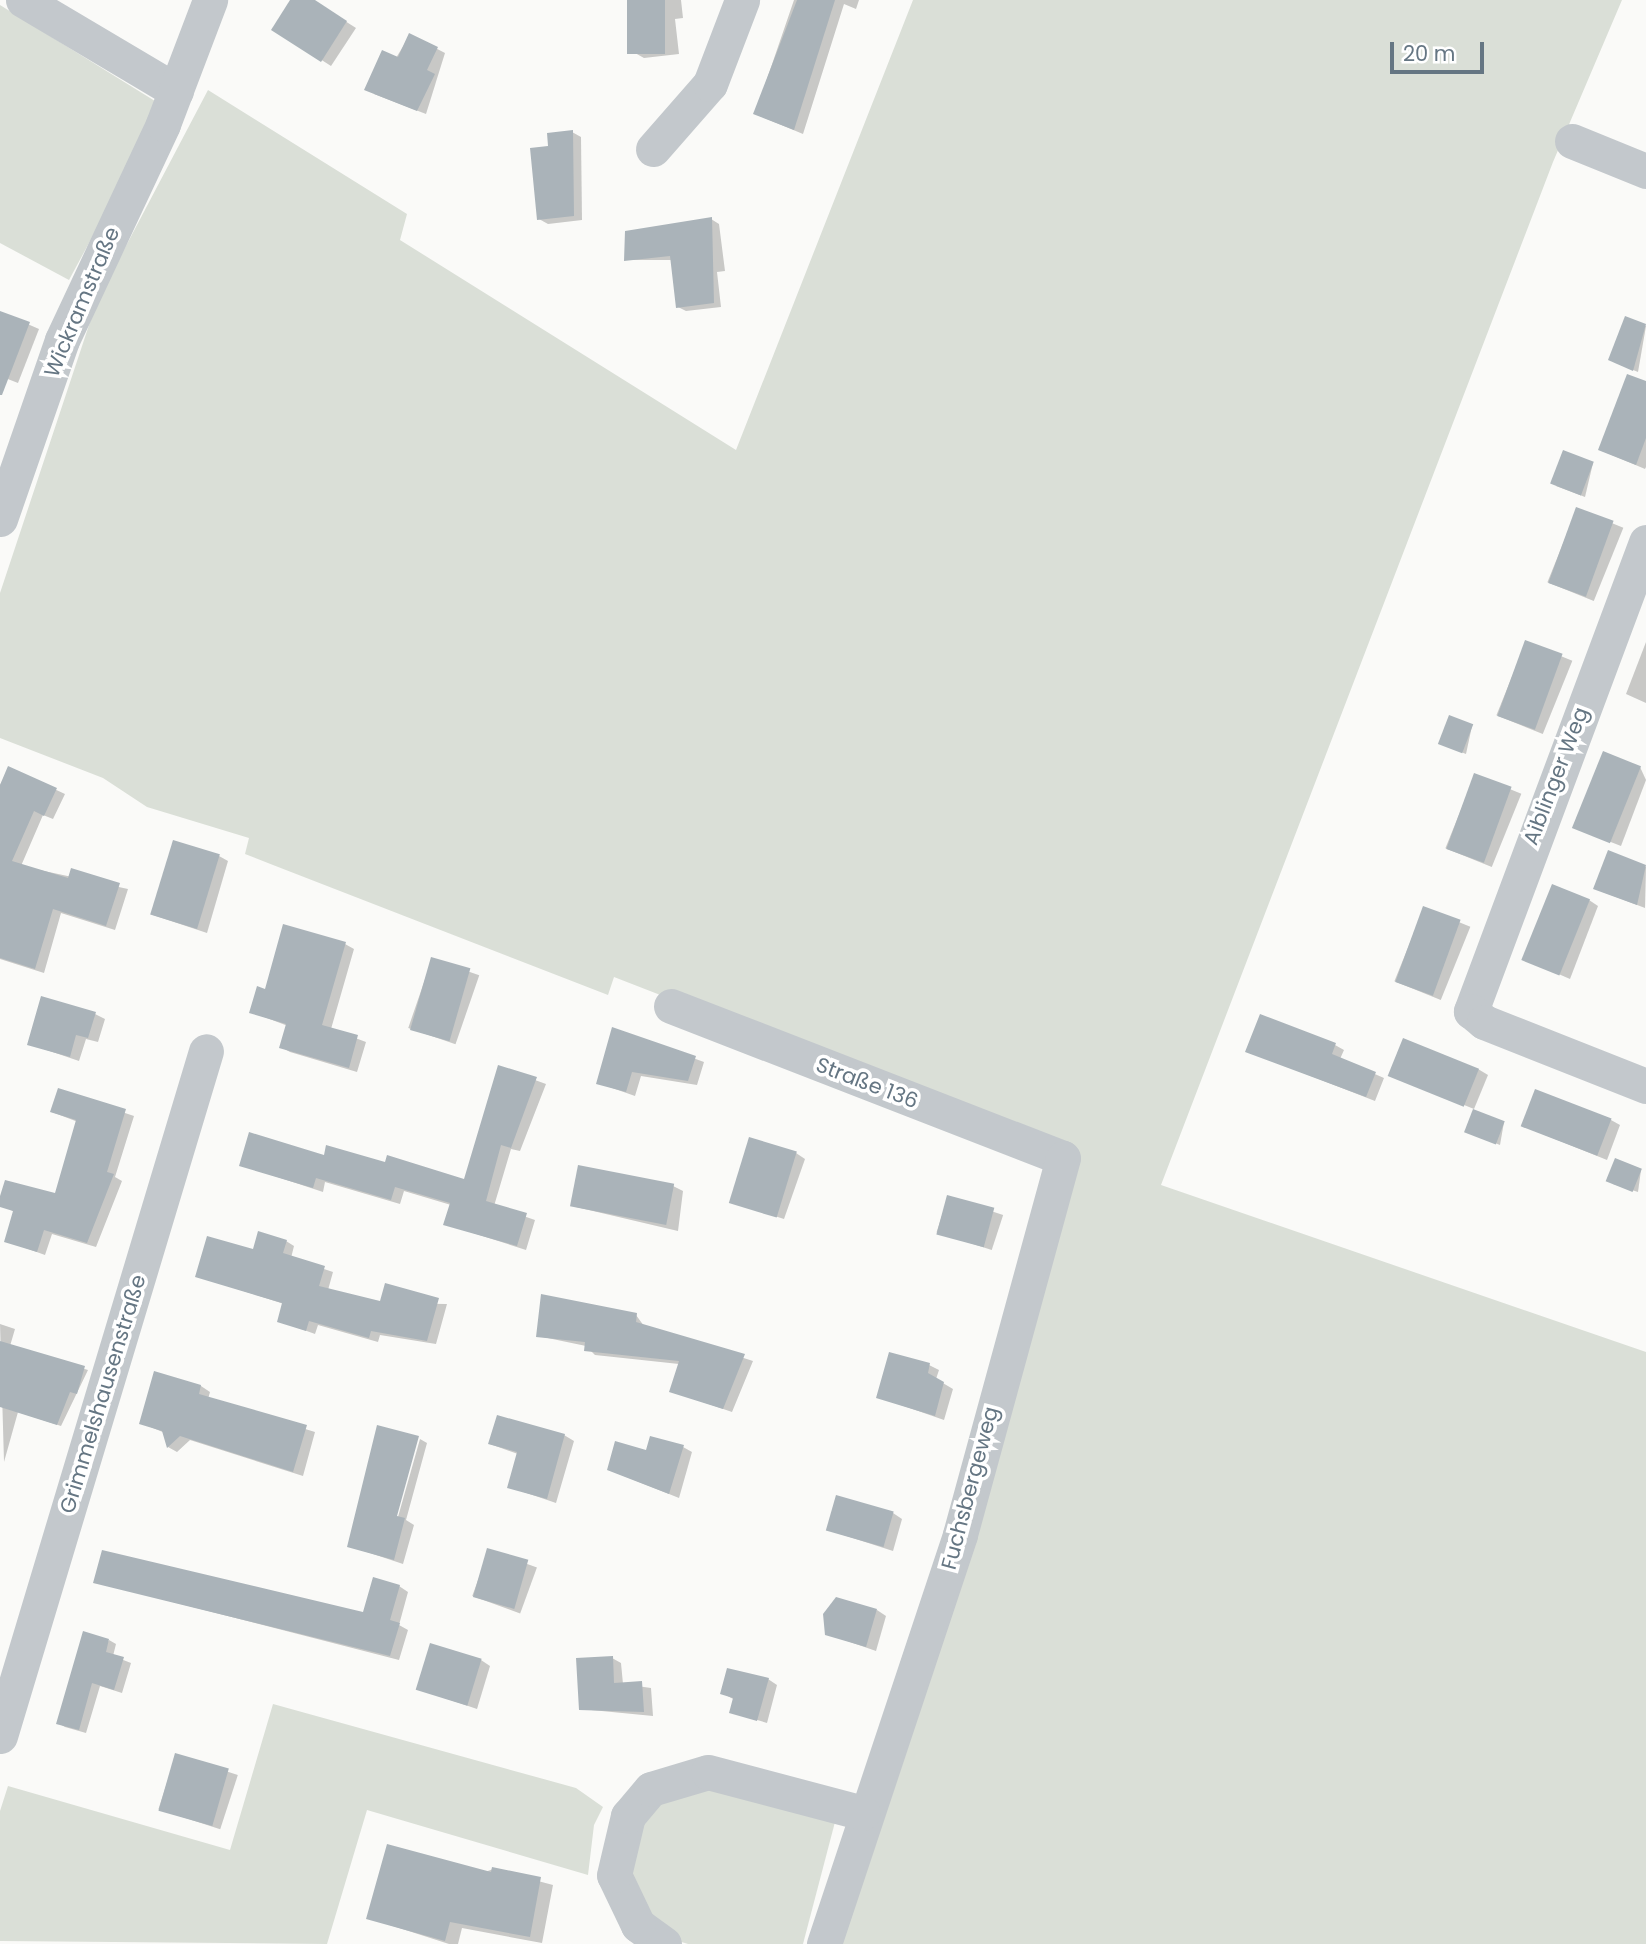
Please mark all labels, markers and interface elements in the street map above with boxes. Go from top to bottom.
scale bar [1394,28,1488,72]
text: 20 m [1403,39,1456,68]
street label: Wickramstraße [39,223,125,381]
street label: Aiblinger Weg [1518,703,1594,849]
street label: Straße 136 [812,1052,922,1114]
street label: Grimmelshausenstraße [55,1272,151,1516]
street label: Fuchsbergeweg [936,1404,1004,1572]

